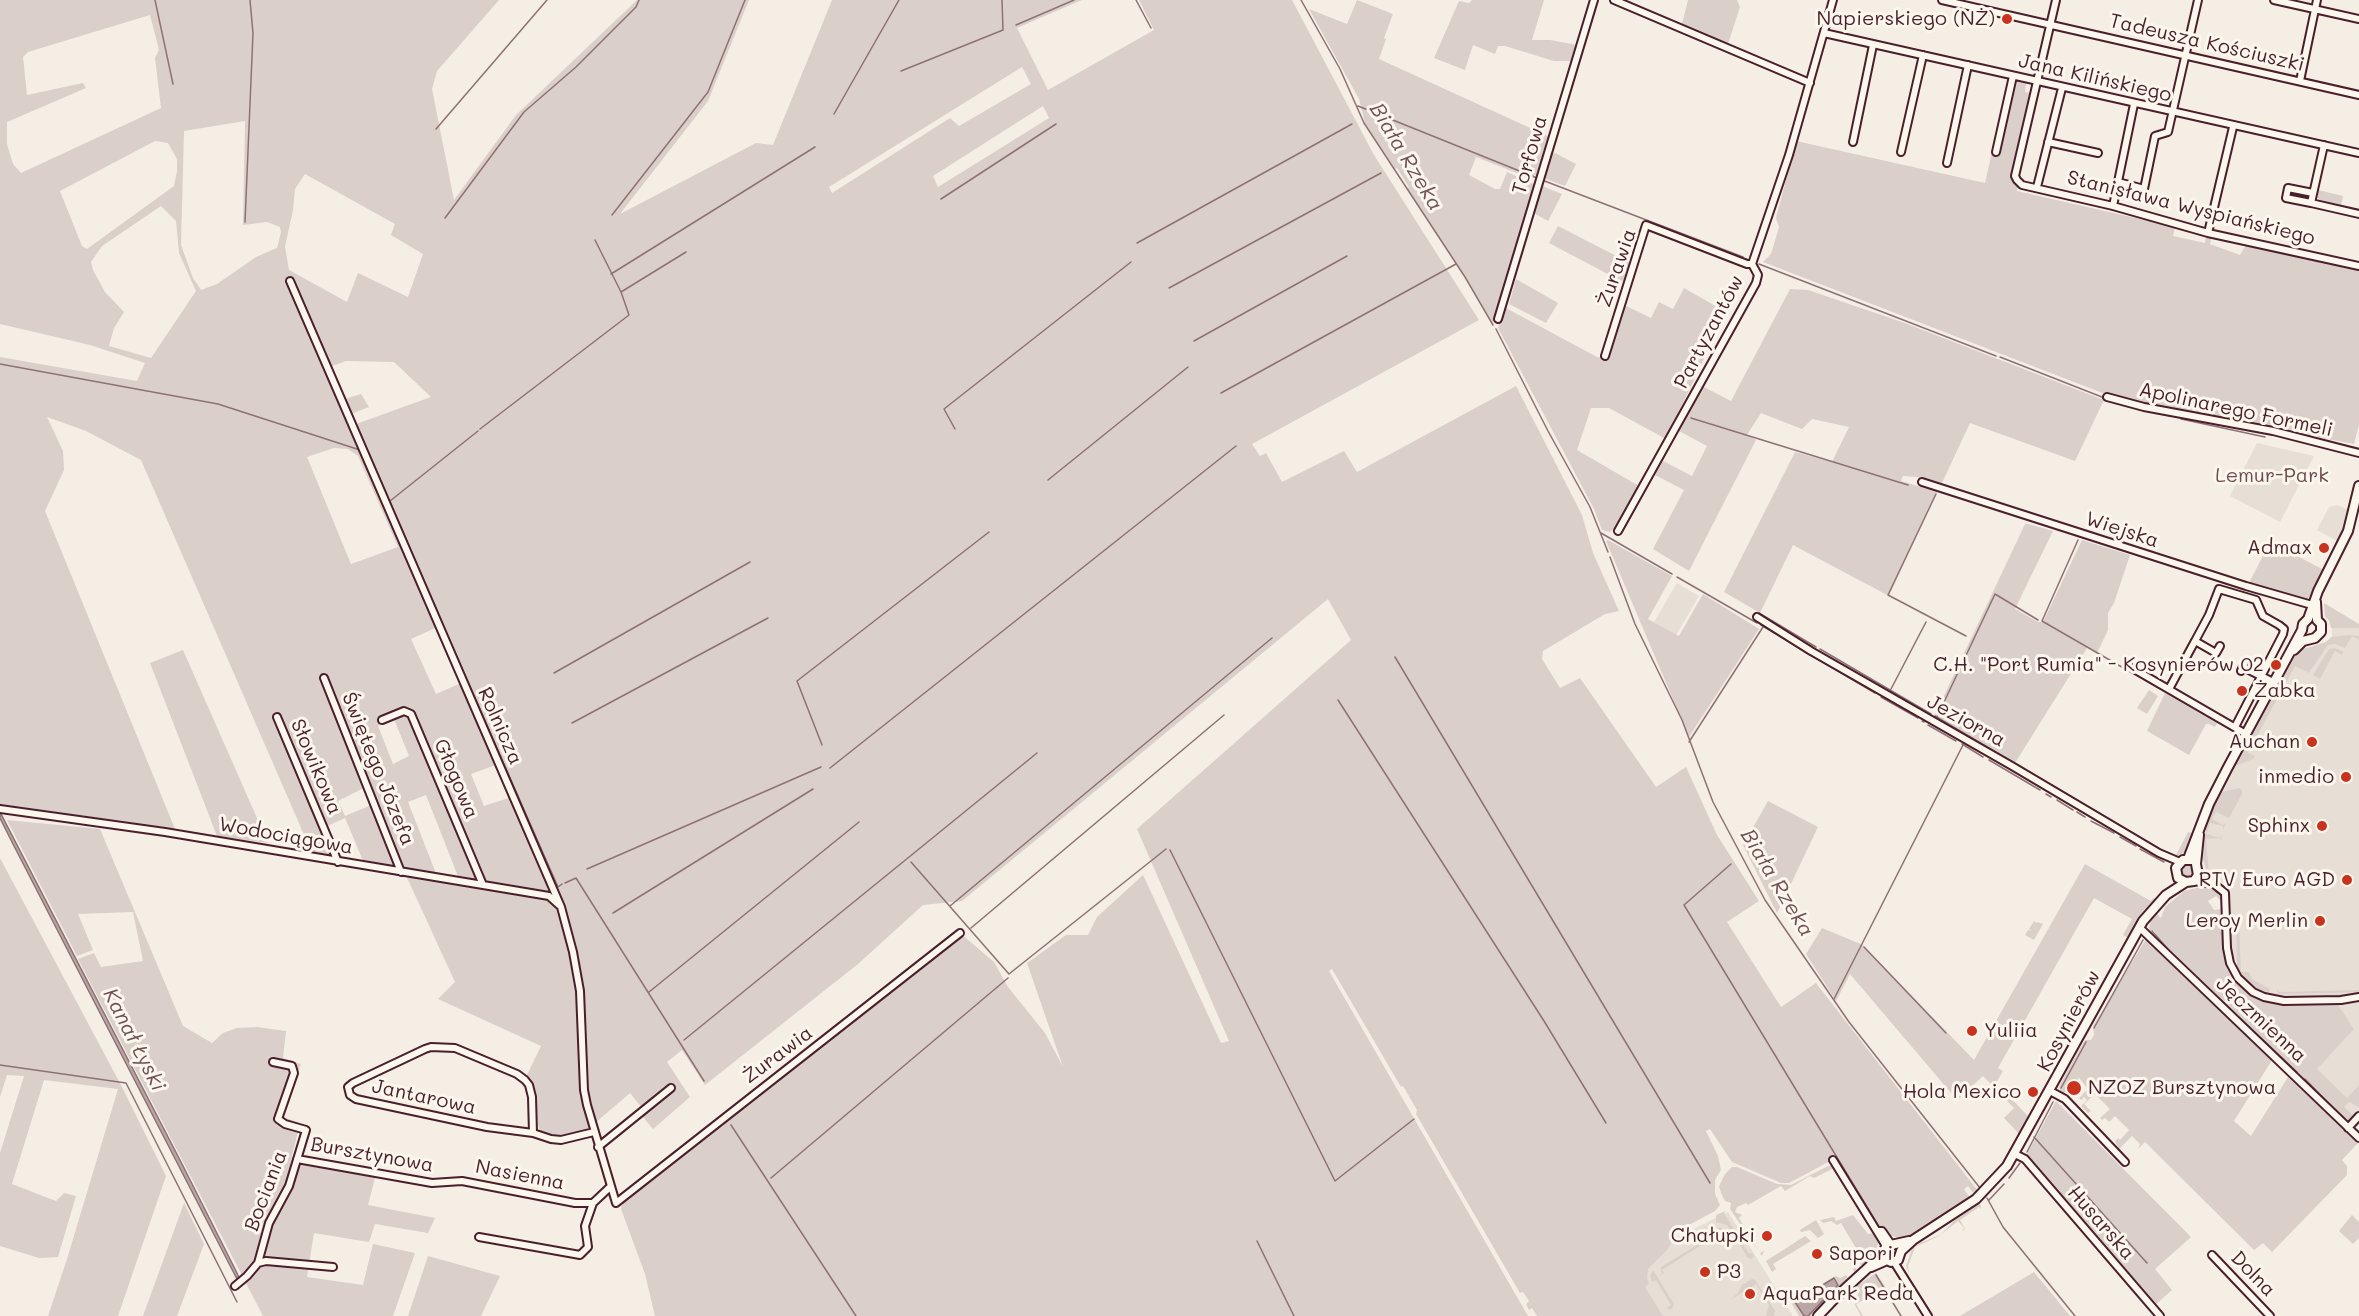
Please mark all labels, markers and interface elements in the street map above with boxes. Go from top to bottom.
place label: Napierskiego (NŻ) [1816,7,1995,31]
street label: Tadeusza Kościuszki [2107,9,2307,77]
marker: Napierskiego (NŻ) [2000,12,2014,26]
street label: Jana Kilińskiego [2016,49,2174,107]
water label: Biała Rzeka [1364,99,1448,215]
street label: Torfowa [1507,113,1553,197]
street label: Stanisława Wyspiańskiego [2065,166,2317,250]
street label: Żurawia [1592,226,1642,310]
street label: Partyzantów [1669,271,1749,393]
street label: Apolinarego Formeli [2137,378,2335,442]
park label: Lemur-Park [2215,464,2329,488]
street label: Wiejska [2082,507,2162,553]
place label: Admax [2247,536,2312,560]
marker: Admax [2317,541,2331,555]
place label: C.H. "Port Rumia" - Kosynierów 02 [1933,653,2264,677]
marker: C.H. "Port Rumia" - Kosynierów 02 [2269,658,2283,672]
place label: Żabka [2254,679,2316,703]
street label: Rolnicza [472,684,528,768]
marker: Żabka [2235,684,2249,698]
street label: Świętego Józefa [336,689,420,849]
street label: Jeziorna [1923,690,2009,752]
street label: Słowikowa [285,716,347,818]
place label: Auchan [2229,730,2300,754]
street label: Głogowa [428,735,484,823]
marker: Auchan [2305,735,2319,749]
place label: inmedio [2258,765,2334,789]
marker: inmedio [2339,770,2353,784]
street label: Wodociągowa [217,812,355,860]
place label: Sphinx [2248,814,2310,838]
marker: Sphinx [2315,819,2329,833]
water label: Biała Rzeka [1735,825,1819,941]
place label: RTV Euro AGD [2199,868,2335,892]
marker: RTV Euro AGD [2340,873,2354,887]
place label: Leroy Merlin [2186,909,2308,933]
marker: Leroy Merlin [2313,914,2327,928]
street label: Kosynierów [2032,966,2106,1076]
street label: Jęczmienna [2211,972,2311,1068]
water label: Kanał Łyski [97,984,171,1096]
place label: Yuliia [1984,1019,2038,1043]
street label: Żurawia [738,1021,818,1089]
marker: Yuliia [1965,1024,1979,1038]
street label: Jantarowa [370,1074,478,1120]
place label: NZOZ Bursztynowa [2088,1076,2276,1100]
marker: NZOZ Bursztynowa [2065,1079,2083,1097]
place label: Hola Mexico [1903,1080,2021,1104]
marker: Hola Mexico [2026,1085,2040,1099]
street label: Bursztynowa [309,1132,435,1178]
street label: Bociania [240,1147,292,1235]
street label: Nasienna [474,1155,566,1195]
street label: Husarska [2062,1181,2140,1265]
place label: Chałupki [1671,1224,1755,1248]
marker: Chałupki [1760,1229,1774,1243]
place label: Sapori [1829,1242,1893,1266]
street label: Dolna [2226,1246,2280,1302]
marker: Sapori [1810,1247,1824,1261]
place label: P3 [1717,1260,1741,1284]
marker: P3 [1698,1265,1712,1279]
place label: AquaPark Reda [1762,1282,1914,1306]
marker: AquaPark Reda [1743,1287,1757,1301]

